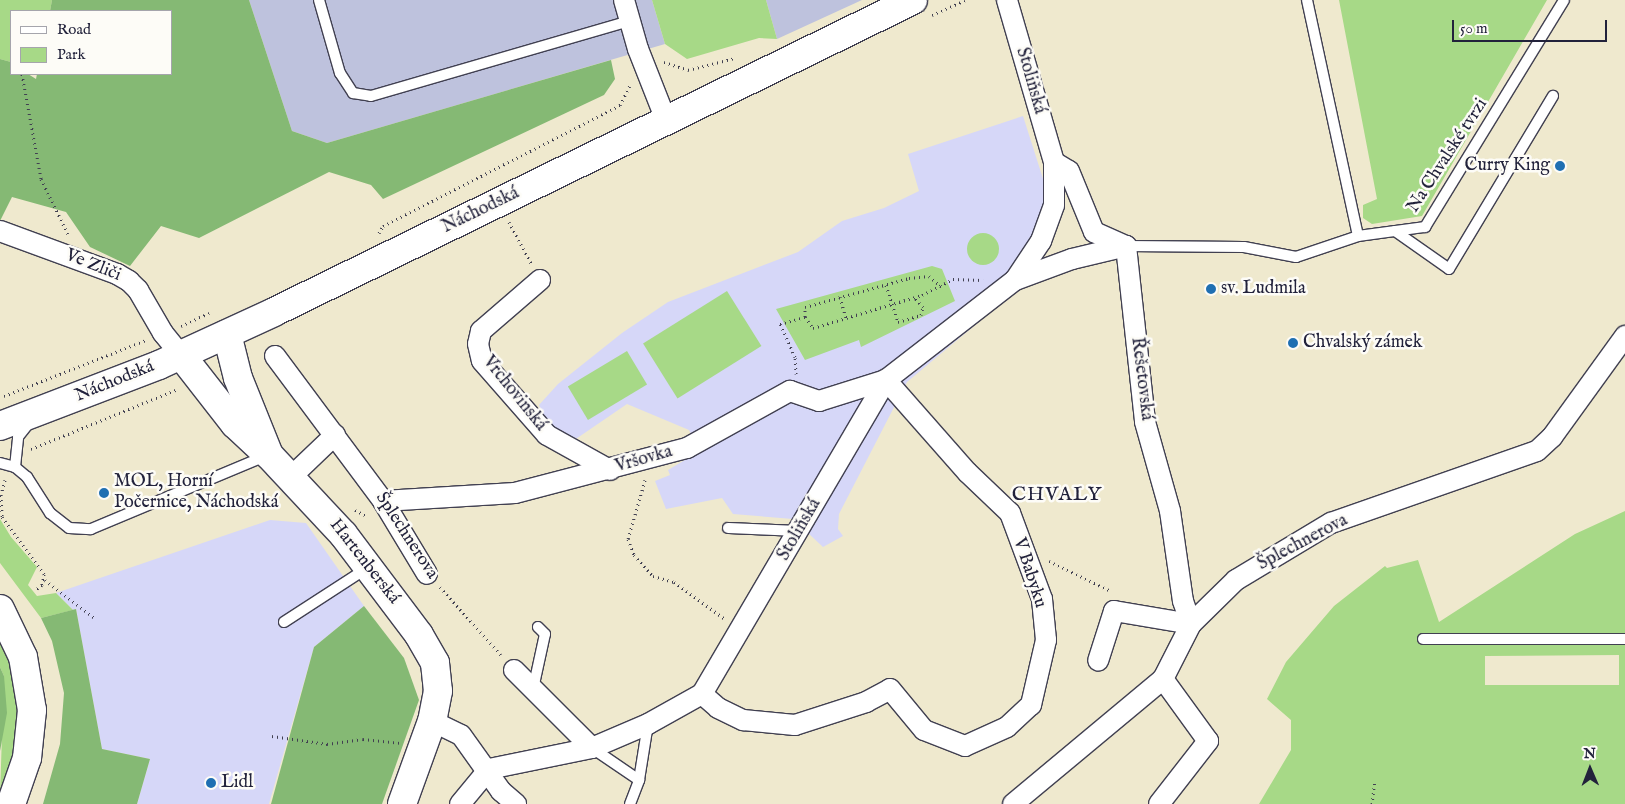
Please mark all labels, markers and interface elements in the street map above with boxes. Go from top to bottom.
legend [10,10,172,75]
scale bar [1455,10,1610,42]
text: 50 m [1460,19,1488,38]
text: Road [57,20,91,39]
text: Park [57,45,86,64]
street label: Stoliňská [1010,45,1050,117]
street label: Na Chvalské tvrzi [1403,95,1493,217]
place label: Curry King [1465,155,1550,177]
marker: Curry King [1554,160,1566,172]
street label: Náchodská [439,183,523,239]
street label: Ve Zliči [62,245,124,287]
place label: sv. Ludmila [1221,278,1306,300]
marker: sv. Ludmila [1205,283,1217,295]
place label: Chvalský zámek [1303,332,1422,354]
street label: Řešetovská [1125,336,1157,422]
marker: Chvalský zámek [1287,337,1299,349]
street label: Vrchovinská [477,352,551,436]
street label: Náchodská [72,356,158,408]
street label: Vršovka [613,442,675,478]
place label: MOL, Horní Počernice, Náchodská [114,472,279,514]
district label: CHVALY [1011,482,1103,506]
marker: MOL, Horní Počernice, Náchodská [98,487,110,499]
street label: Šplechnerova [370,489,442,583]
street label: Stoliňská [774,495,826,565]
street label: Šplechnerova [1254,510,1352,576]
street label: Hartenberská [324,515,404,609]
street label: V Babyku [1008,535,1050,611]
north arrow [1565,744,1615,794]
text: N [1584,745,1596,763]
place label: Lidl [221,772,253,794]
marker: Lidl [205,777,217,789]

